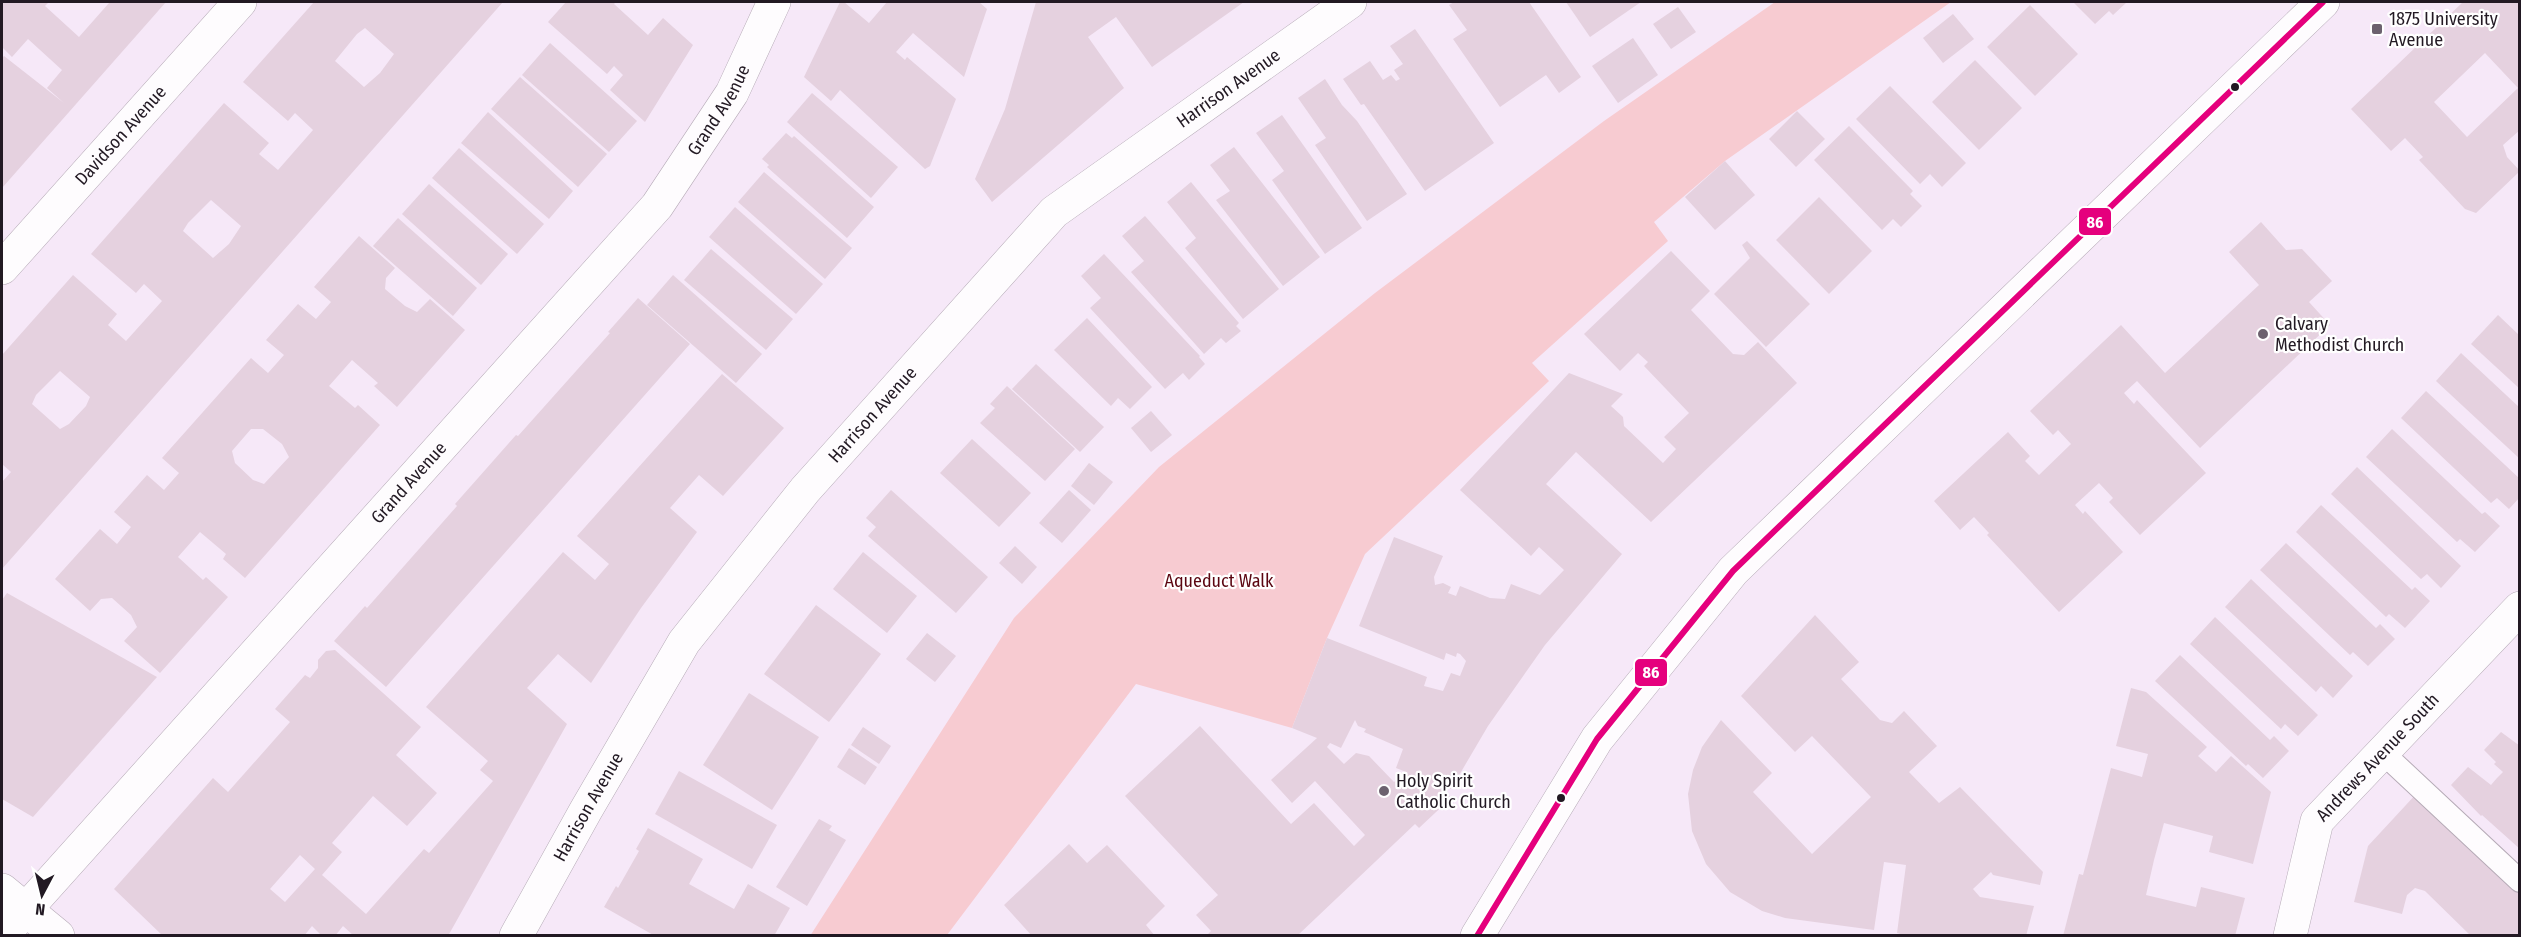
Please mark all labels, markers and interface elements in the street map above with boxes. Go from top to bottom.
place label: 1875 University Avenue [2389,8,2498,51]
marker: 1875 University Avenue [2370,22,2384,36]
street label: Harrison Avenue [1172,44,1285,132]
street label: Grand Avenue [683,61,755,160]
street label: Davidson Avenue [70,81,171,190]
unlabelled marker [2229,81,2241,93]
line badge: 86 [2078,207,2112,236]
text: 86 [2087,213,2103,232]
place label: Calvary Methodist Church [2275,313,2404,356]
marker: Calvary Methodist Church [2256,327,2270,341]
street label: Harrison Avenue [824,362,921,467]
street label: Grand Avenue [366,437,451,528]
park label: Aqueduct Walk [1164,570,1274,592]
line badge: 86 [1634,658,1668,687]
text: 86 [1643,663,1659,682]
street label: Andrews Avenue South [2311,689,2444,826]
street label: Harrison Avenue [549,748,628,865]
place label: Holy Spirit Catholic Church [1396,770,1511,813]
marker: Holy Spirit Catholic Church [1377,784,1391,798]
unlabelled marker [1555,792,1567,804]
north arrow [12,865,72,925]
text: N [34,899,46,919]

